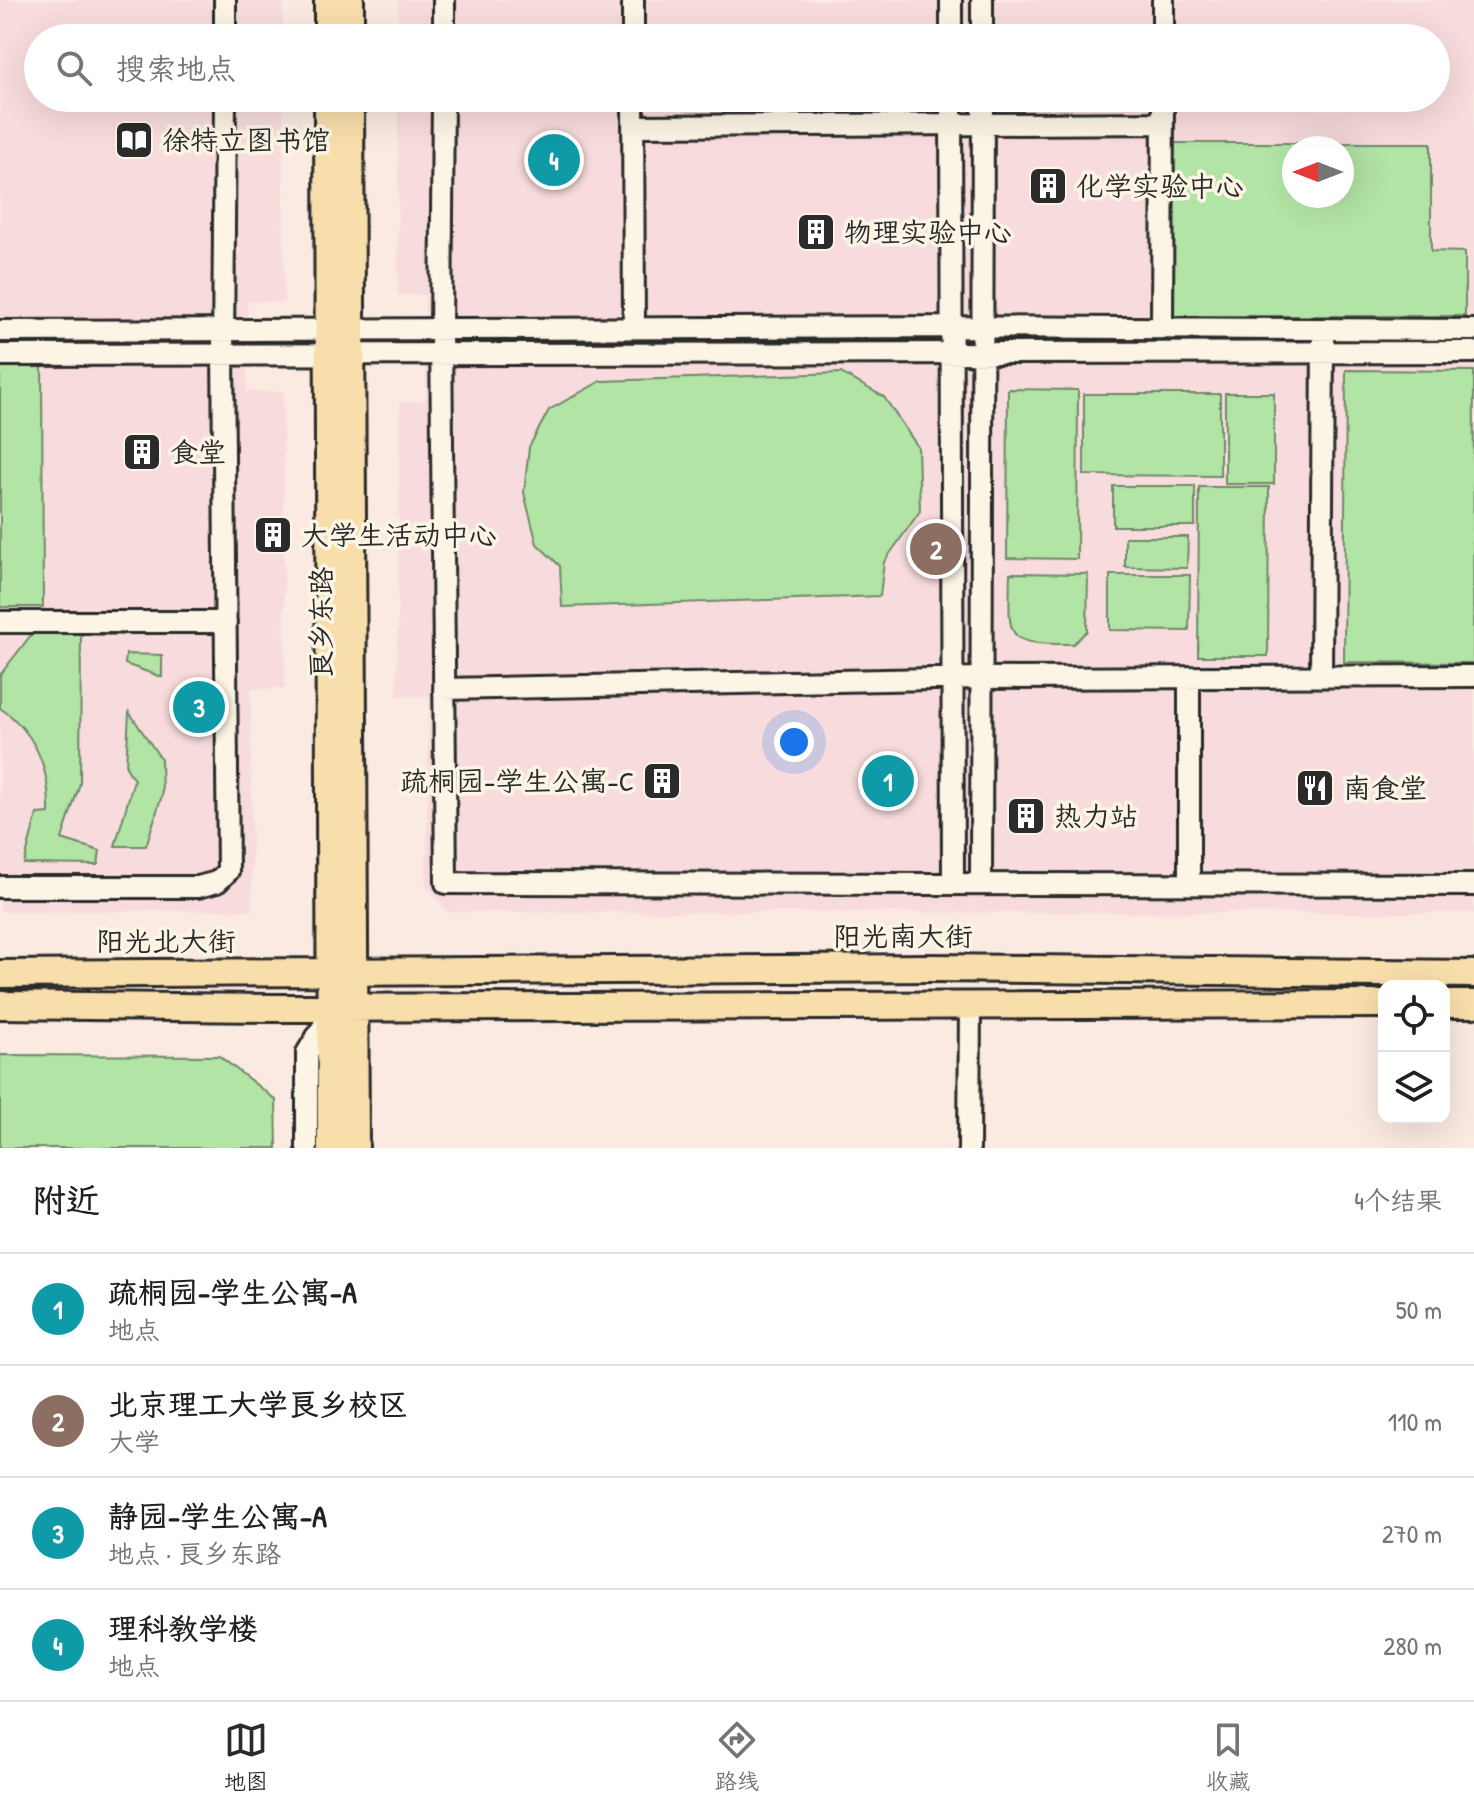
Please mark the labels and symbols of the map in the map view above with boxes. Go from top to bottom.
library icon: 徐特立图书馆 [113,119,155,161]
place label: 徐特立图书馆 [162,121,330,159]
pin: 4 [528,130,580,190]
north arrow [1282,136,1354,208]
building icon: 化学实验中心 [1027,165,1069,207]
place label: 化学实验中心 [1076,167,1244,205]
building icon: 物理实验中心 [795,211,837,253]
place label: 物理实验中心 [844,213,1012,251]
building icon: 食堂 [121,431,163,473]
place label: 食堂 [170,433,226,471]
building icon: 大学生活动中心 [252,514,294,556]
place label: 大学生活动中心 [301,516,497,554]
pin: 2 [910,519,962,579]
street label: 良乡东路 [302,567,340,679]
pin: 3 [173,677,225,737]
your location [774,722,814,762]
pin: 1 [862,751,914,811]
building icon: 疏桐园-学生公寓-C [641,760,683,802]
place label: 疏桐园-学生公寓-C [400,762,634,800]
restaurant icon: 南食堂 [1294,767,1336,809]
place label: 南食堂 [1343,769,1427,807]
building icon: 热力站 [1005,795,1047,837]
place label: 热力站 [1054,797,1138,835]
street label: 阳光南大街 [833,917,973,955]
street label: 阳光北大街 [96,922,236,960]

